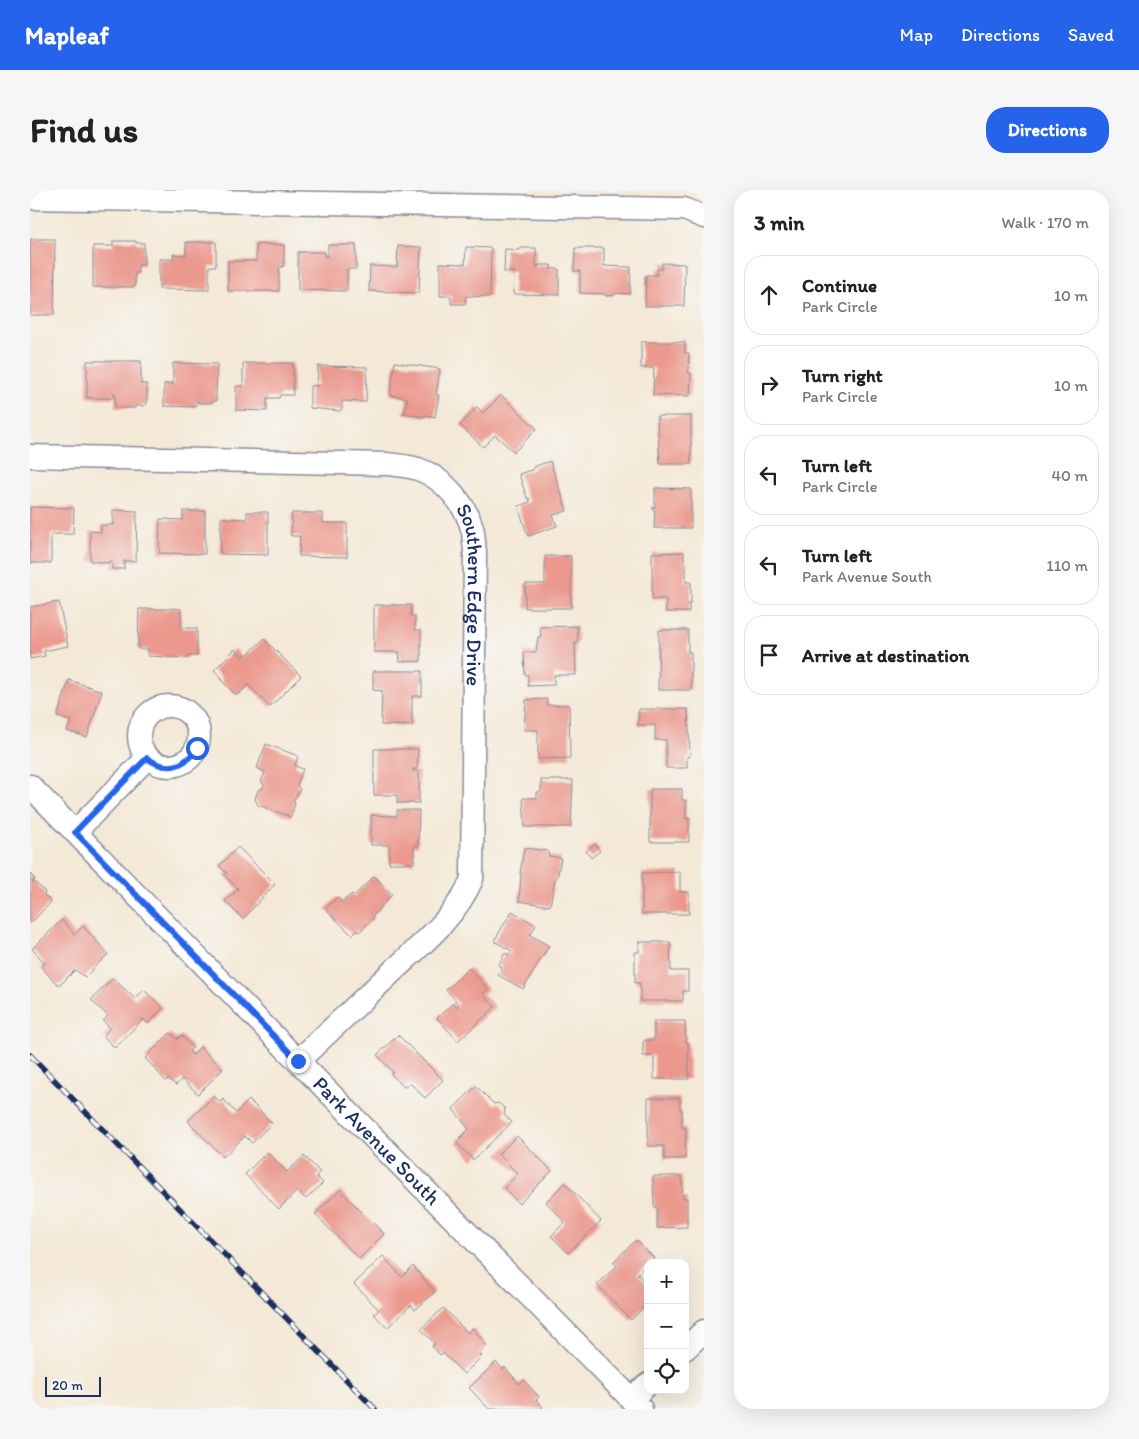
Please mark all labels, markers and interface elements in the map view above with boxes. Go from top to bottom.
text: Mapleaf [25,21,109,50]
text: Map [900,24,933,46]
text: Directions [961,24,1040,46]
text: Saved [1068,24,1114,46]
button: Directions [986,107,1109,153]
text: Find us [30,109,138,151]
text: 3 min [754,210,804,235]
text: Walk · 170 m [1002,213,1089,232]
text: Continue [802,274,877,297]
icon: ahead [755,281,783,309]
text: 10 m [1054,286,1088,305]
text: Park Circle [802,297,878,316]
text: Turn right [802,364,883,387]
icon: right [755,371,783,399]
text: 10 m [1054,376,1088,395]
text: Park Circle [802,387,878,406]
text: Turn left [802,454,872,477]
icon: left [755,461,783,489]
text: 40 m [1051,466,1088,485]
text: Park Circle [802,477,878,496]
street label: Southern Edge Drive [451,499,489,686]
text: Turn left [802,544,872,567]
icon: left [755,551,783,579]
text: 110 m [1046,556,1088,575]
text: Park Avenue South [802,567,932,586]
icon: arrive [755,641,783,669]
text: Arrive at destination [802,644,969,667]
route start [186,737,209,760]
route end [287,1050,310,1073]
street label: Park Avenue South [308,1071,446,1210]
map controls [644,1259,689,1394]
button: + [644,1259,689,1304]
button: − [644,1304,689,1349]
button: locate [644,1349,689,1394]
scale bar [45,1374,101,1397]
text: 20 m [52,1377,83,1394]

